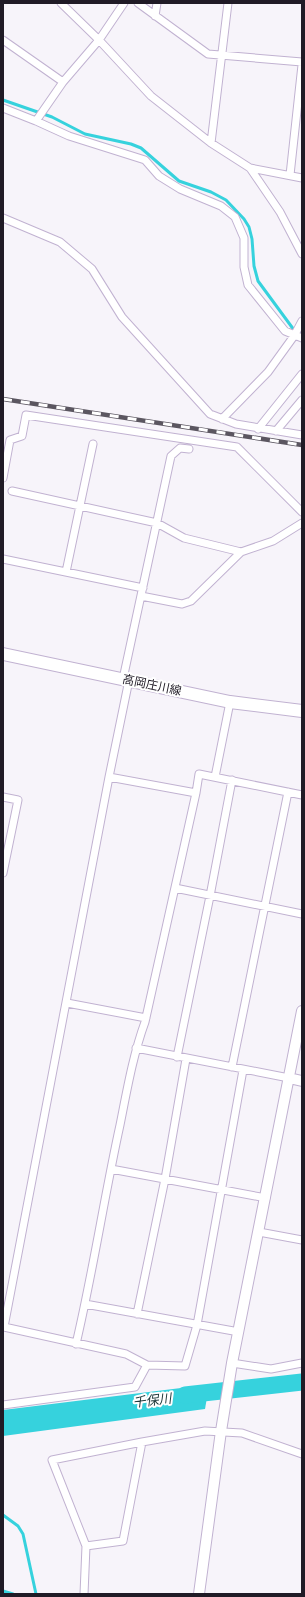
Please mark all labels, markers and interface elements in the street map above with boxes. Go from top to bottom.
street label: 高岡庄川線 [121,669,183,699]
water label: 千保川 [131,1387,174,1411]

